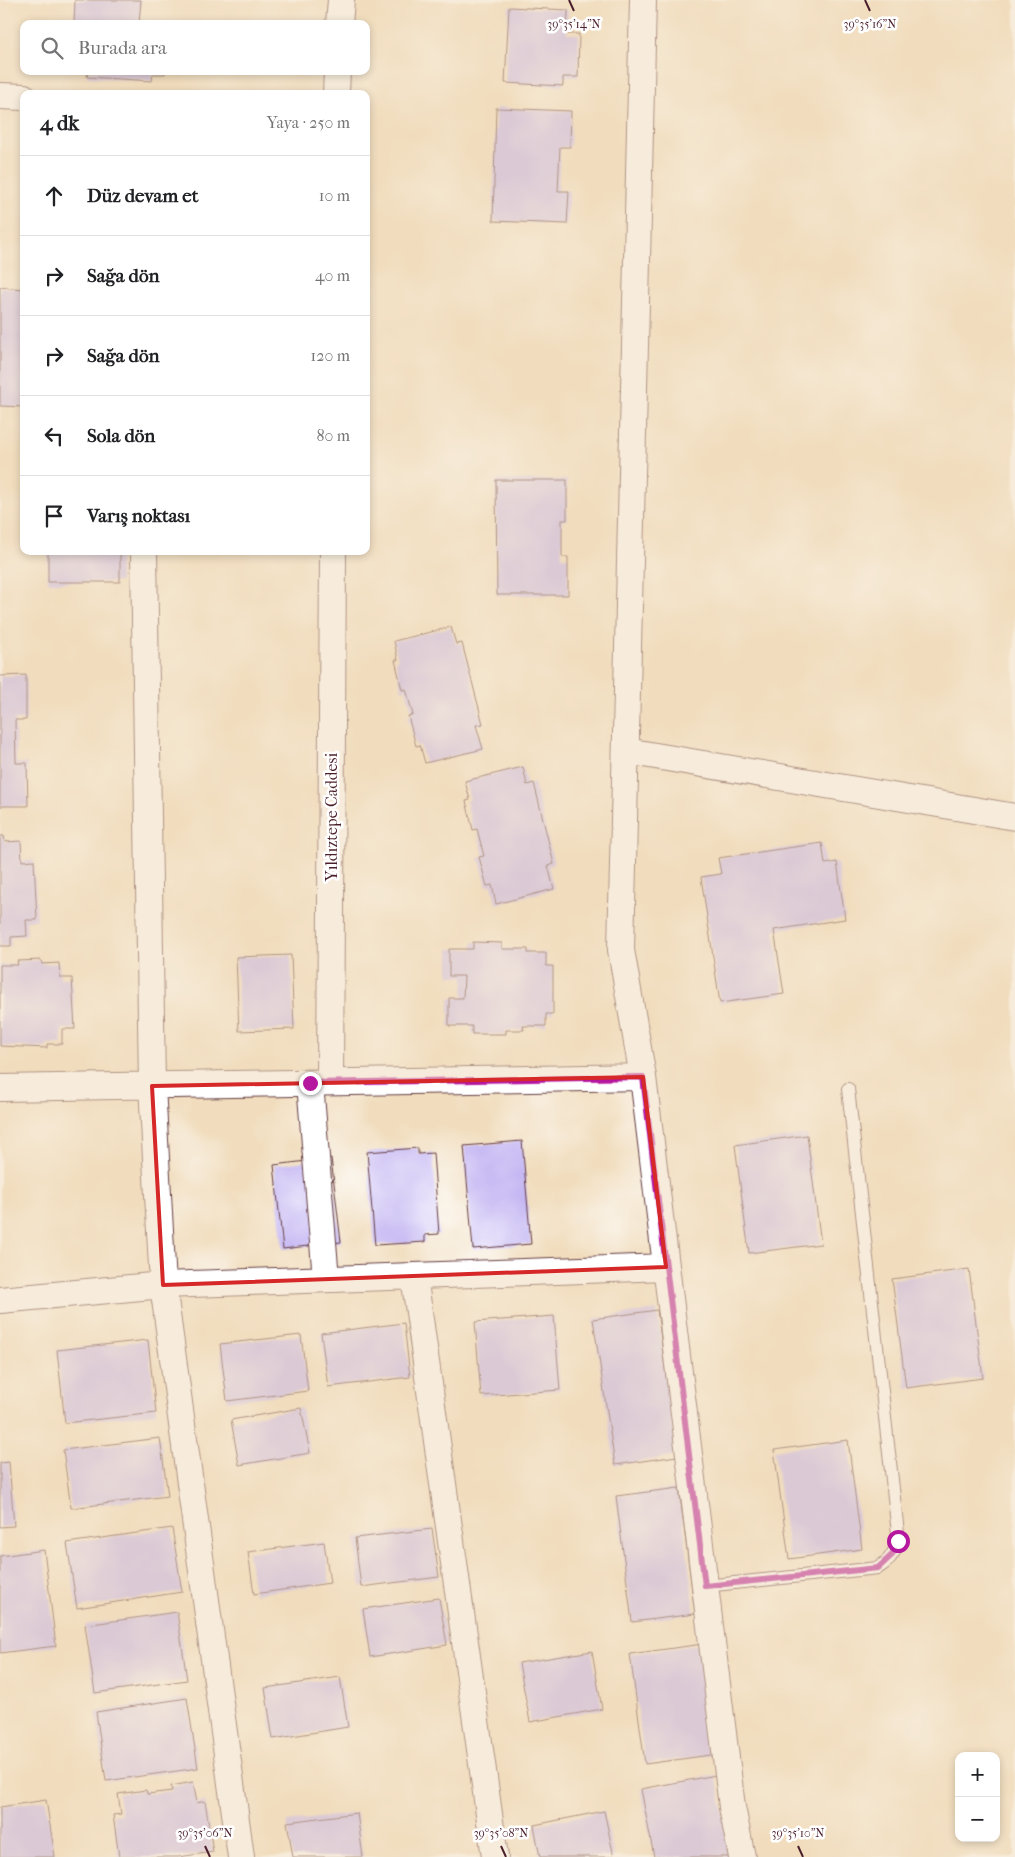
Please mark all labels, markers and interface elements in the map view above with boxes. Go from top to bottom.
text: 39°35'14"N [547,17,601,31]
text: 39°35'16"N [844,17,896,31]
search box [20,20,370,75]
icon: search [38,34,66,62]
text: Burada ara [78,37,167,59]
text: 4 dk [40,111,79,135]
text: Yaya · 250 m [267,113,350,132]
icon: ahead [40,182,68,210]
text: Düz devam et [87,185,198,207]
text: 10 m [319,186,350,205]
icon: right [40,262,68,290]
text: Sağa dön [87,265,160,287]
text: 40 m [315,266,350,285]
icon: right [40,342,68,370]
text: Sağa dön [87,345,160,367]
text: 120 m [311,346,350,365]
icon: left [40,422,68,450]
text: Sola dön [87,425,155,447]
text: 80 m [316,426,350,445]
icon: arrive [40,502,68,530]
text: Varış noktası [87,505,190,527]
street label: Yıldıztepe Caddesi [322,753,341,882]
route end [299,1072,322,1095]
route start [887,1530,910,1553]
map controls [955,1752,1000,1842]
button: + [955,1752,1000,1797]
button: − [955,1797,1000,1842]
text: 39°35'06"N [177,1826,233,1840]
text: 39°35'08"N [474,1826,528,1840]
text: 39°35'10"N [772,1826,824,1840]

